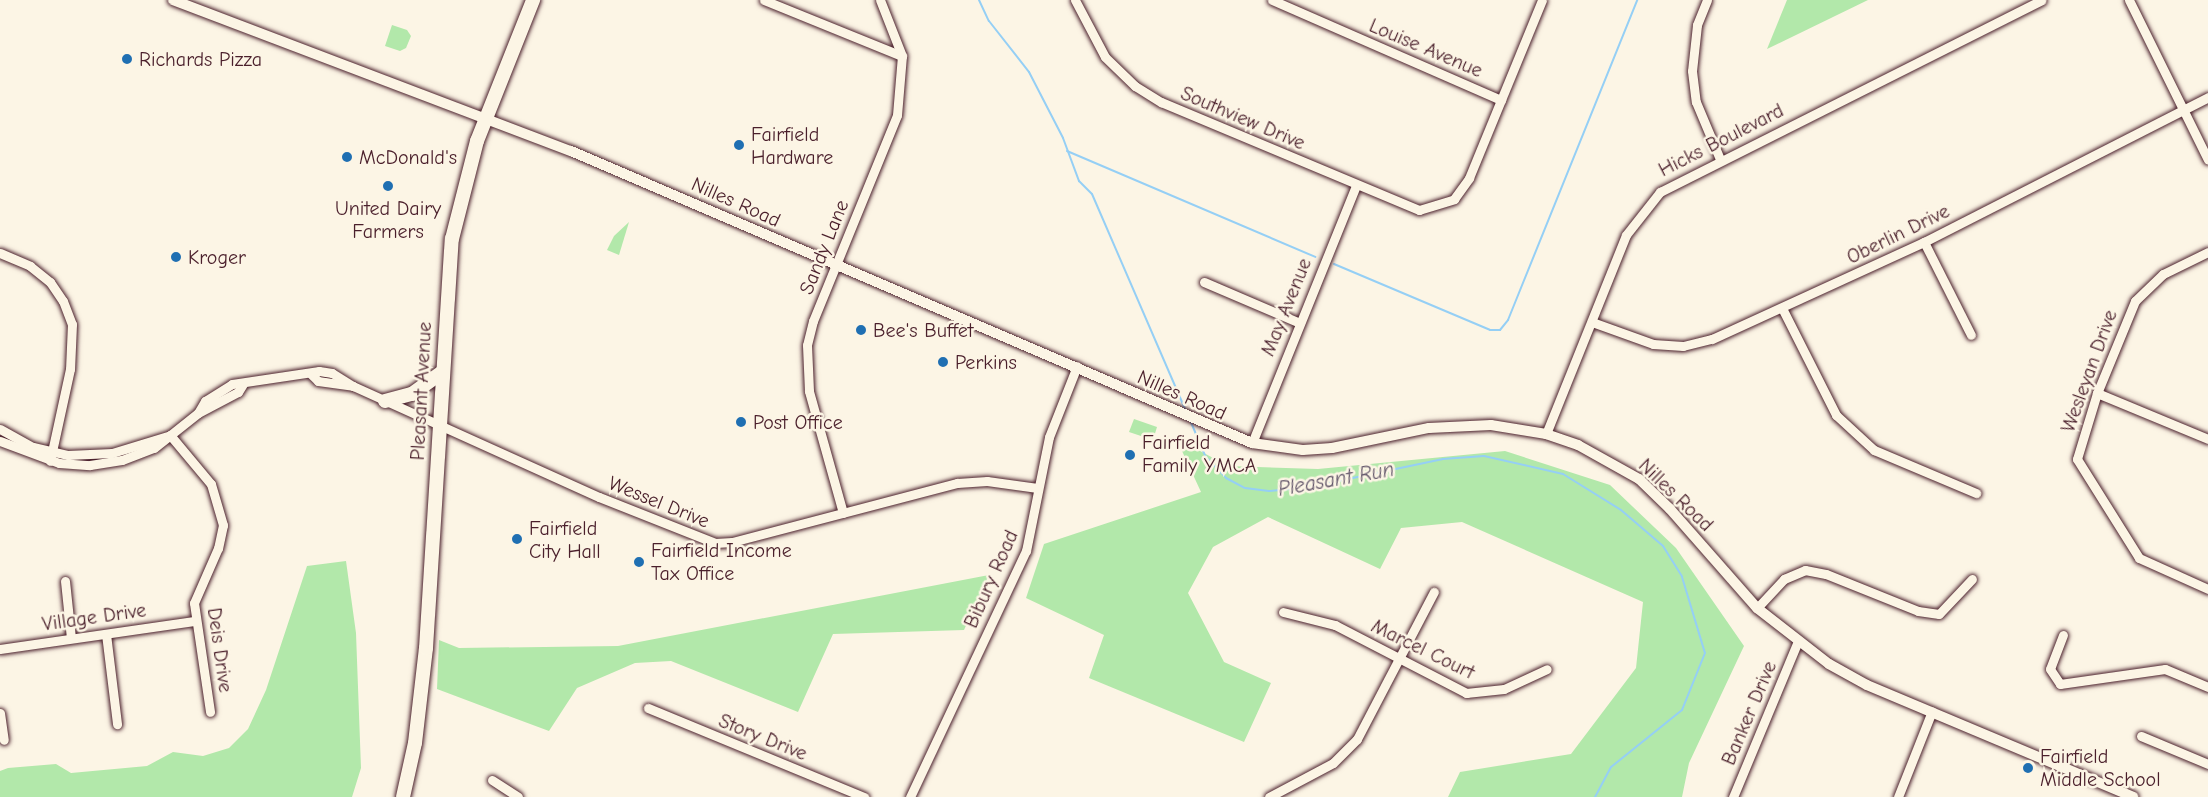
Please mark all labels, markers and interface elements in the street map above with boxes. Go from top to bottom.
street label: Louise Avenue [1366,13,1486,83]
place label: Richards Pizza [139,47,262,71]
marker: Richards Pizza [120,52,134,66]
street label: Southview Drive [1177,81,1309,155]
street label: Hicks Boulevard [1654,98,1788,182]
place label: Fairfield Hardware [751,122,833,169]
marker: Fairfield Hardware [732,138,746,152]
place label: McDonald's [359,145,457,169]
marker: McDonald's [340,150,354,164]
street label: Nilles Road [688,172,784,232]
marker: United Dairy Farmers [381,179,395,193]
place label: United Dairy Farmers [335,196,441,243]
street label: Sandy Lane [794,196,854,298]
street label: Oberlin Drive [1843,199,1953,269]
place label: Kroger [188,245,246,269]
marker: Kroger [169,250,183,264]
street label: May Avenue [1255,254,1317,360]
street label: Wesleyan Drive [2056,307,2122,435]
place label: Bee's Buffet [873,318,974,342]
street label: Pleasant Avenue [405,321,437,461]
marker: Bee's Buffet [854,323,868,337]
place label: Perkins [955,350,1017,374]
marker: Perkins [936,355,950,369]
street label: Nilles Road [1134,365,1230,425]
place label: Post Office [753,410,843,434]
marker: Post Office [734,415,748,429]
place label: Fairfield Family YMCA [1142,431,1256,478]
marker: Fairfield Family YMCA [1123,448,1137,462]
street label: Nilles Road [1634,453,1718,537]
water label: Pleasant Run [1276,456,1396,502]
street label: Wessel Drive [605,471,713,533]
place label: Fairfield City Hall [529,516,601,563]
street label: Bibury Road [959,526,1023,632]
marker: Fairfield City Hall [510,532,524,546]
place label: Fairfield Income Tax Office [651,538,792,585]
marker: Fairfield Income Tax Office [632,555,646,569]
street label: Village Drive [40,598,148,636]
street label: Deis Drive [202,606,238,694]
street label: Marcel Court [1367,614,1479,684]
street label: Banker Drive [1716,657,1782,769]
street label: Story Drive [715,708,811,766]
place label: Fairfield Middle School [2040,744,2161,791]
marker: Fairfield Middle School [2021,761,2035,775]

